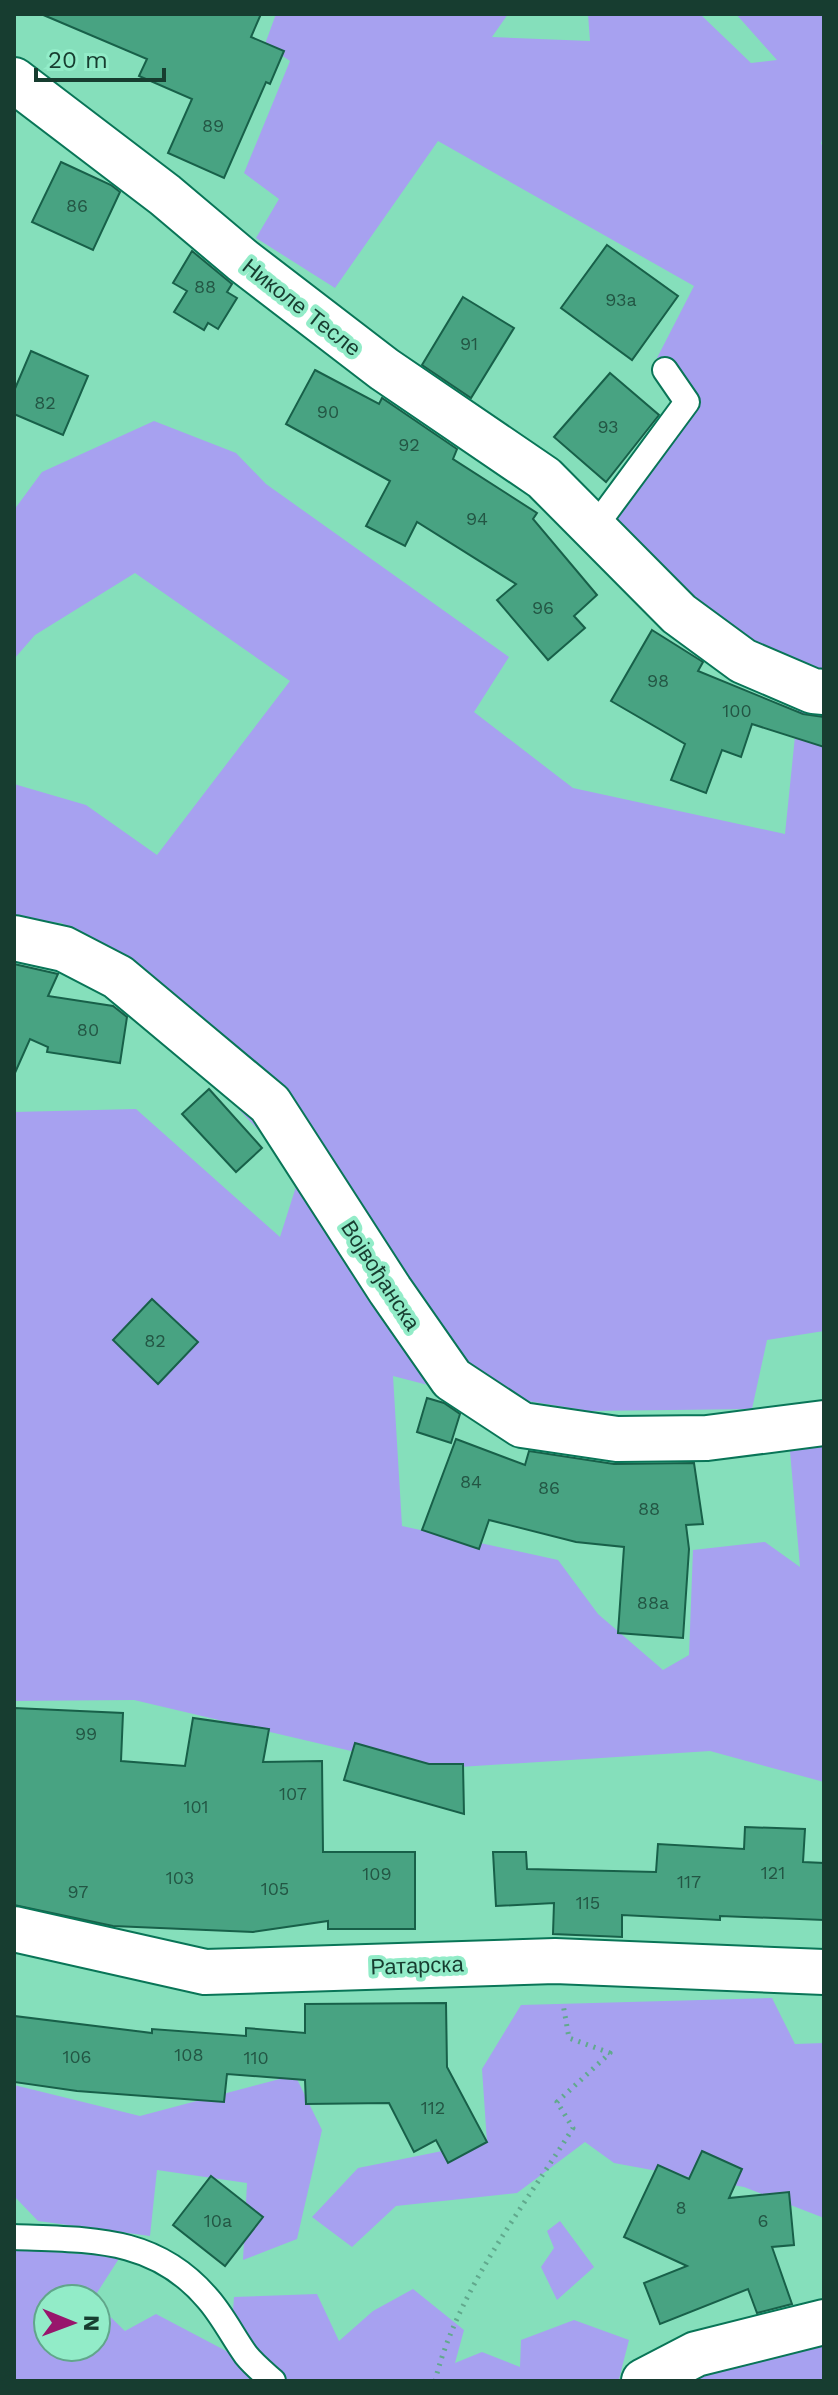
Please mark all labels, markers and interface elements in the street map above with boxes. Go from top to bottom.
scale bar [36,32,164,82]
text: 20 m [48,46,108,74]
house number: 89 [202,115,224,136]
house number: 86 [66,195,88,216]
street label: Николе Тесле [238,254,366,361]
house number: 88 [194,276,216,297]
house number: 93a [605,289,637,310]
house number: 91 [460,333,478,354]
house number: 82 [34,392,56,413]
house number: 90 [317,401,339,422]
house number: 93 [597,416,619,437]
house number: 92 [398,434,420,455]
house number: 94 [466,508,488,529]
house number: 96 [532,597,554,618]
house number: 98 [647,670,669,691]
house number: 100 [722,700,752,721]
house number: 80 [77,1019,99,1040]
street label: Војвођанска [336,1216,426,1335]
house number: 82 [144,1330,166,1351]
house number: 84 [460,1471,482,1492]
house number: 86 [538,1477,560,1498]
house number: 88 [638,1498,660,1519]
house number: 88a [637,1592,669,1613]
house number: 99 [75,1723,97,1744]
house number: 107 [279,1783,307,1804]
house number: 101 [183,1796,209,1817]
house number: 121 [761,1862,785,1883]
house number: 109 [362,1863,392,1884]
house number: 103 [166,1867,194,1888]
house number: 117 [677,1871,701,1892]
house number: 105 [261,1878,289,1899]
house number: 97 [68,1881,88,1902]
house number: 115 [576,1892,600,1913]
street label: Ратарска [370,1951,465,1980]
house number: 108 [174,2044,204,2065]
house number: 106 [62,2046,92,2067]
house number: 110 [243,2047,269,2068]
house number: 112 [421,2097,445,2118]
house number: 8 [675,2197,687,2218]
house number: 10a [204,2210,232,2231]
house number: 6 [758,2210,768,2231]
north arrow [32,2283,112,2363]
text: N [79,2315,104,2332]

